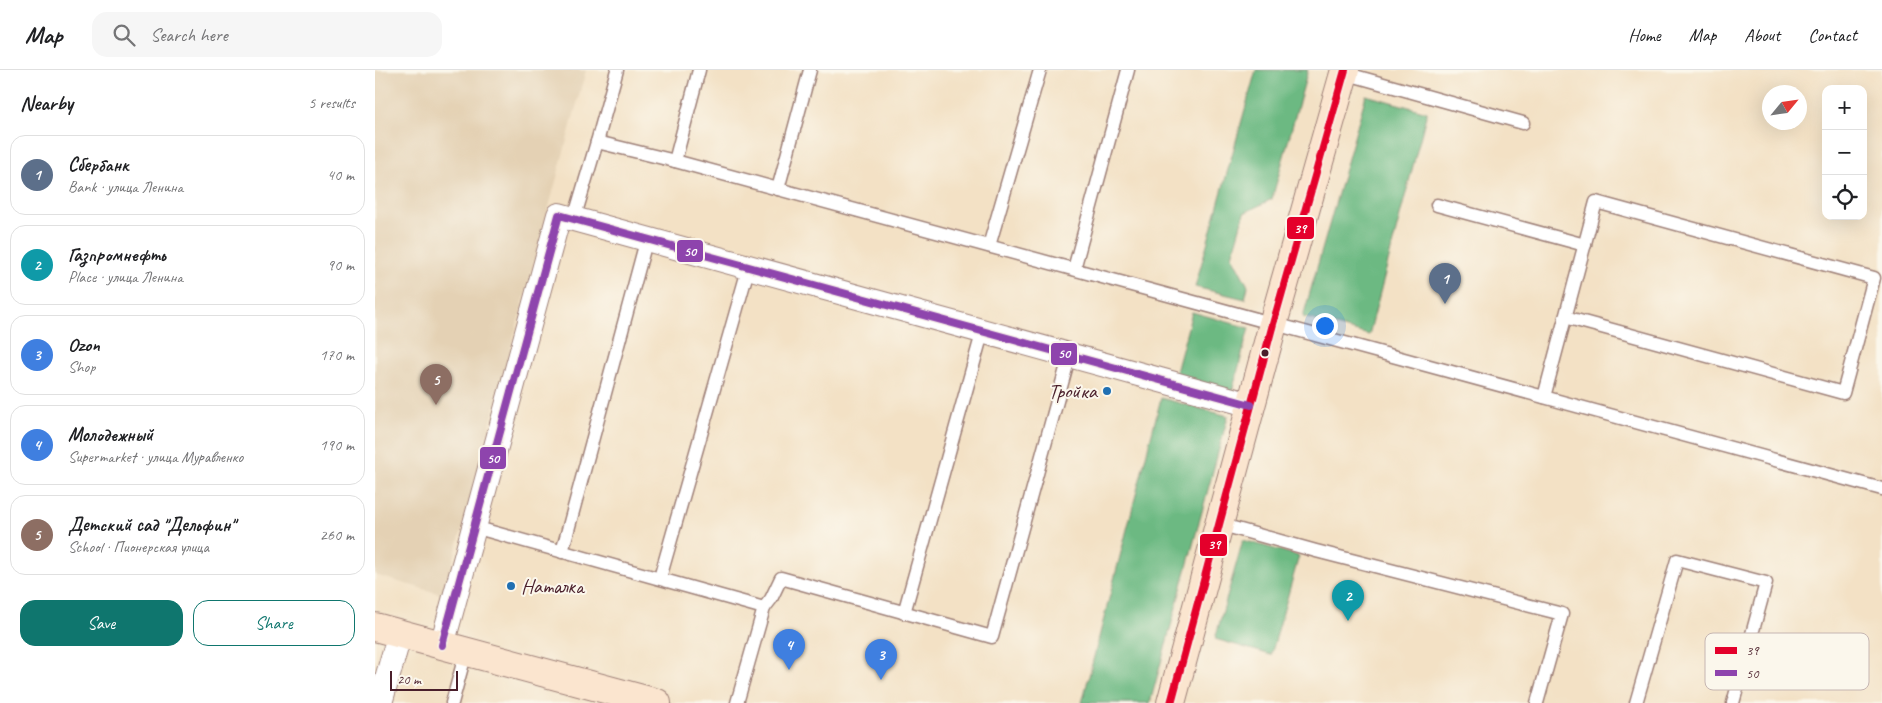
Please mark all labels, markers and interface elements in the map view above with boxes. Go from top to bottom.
search box [92,12,442,57]
text: Map [25,20,62,50]
icon: search [110,21,138,49]
text: Search here [150,23,228,47]
text: Home [1628,24,1661,46]
text: Map [1689,24,1716,46]
text: About [1744,24,1780,46]
text: Contact [1808,24,1857,46]
north arrow [1762,85,1807,130]
map controls [1822,85,1867,220]
button: + [1822,85,1867,130]
text: Nearby [20,90,73,116]
text: 5 results [308,93,355,113]
button: − [1822,130,1867,175]
text: Сбербанк [68,153,129,177]
text: 1 [33,165,41,185]
text: 40 m [327,165,354,185]
button: locate [1822,175,1867,220]
text: Bank · улица Ленина [68,177,183,197]
line badge: 39 [1286,216,1315,240]
text: 39 [1294,220,1308,237]
line badge: 50 [676,239,704,263]
text: Газпромнефть [68,243,166,267]
text: 50 [684,243,698,260]
text: 2 [33,255,41,275]
text: 90 m [327,255,354,275]
pin: 1 [1429,263,1461,304]
text: Place · улица Ленина [68,267,183,287]
your location [1312,313,1338,339]
text: Ozon [68,333,100,357]
line badge: 50 [1050,342,1078,366]
text: 3 [33,345,41,365]
text: 170 m [320,345,354,365]
text: 50 [1058,345,1072,362]
unlabelled marker [1260,348,1270,358]
text: Shop [68,357,95,377]
pin: 5 [420,364,452,405]
place label: Тройка [1048,378,1099,404]
marker: Тройка [1101,385,1113,397]
text: Молодежный [68,423,153,447]
text: 4 [33,435,41,455]
text: 190 m [320,435,354,455]
line badge: 50 [479,446,507,470]
text: Supermarket · улица Муравленко [68,447,243,467]
text: 50 [487,450,501,467]
text: Детский сад "Дельфин" [68,513,235,537]
text: 5 [34,525,40,545]
text: 260 m [320,525,354,545]
line badge: 39 [1199,533,1228,557]
text: 39 [1208,536,1222,553]
text: School · Пионерская улица [68,537,209,557]
place label: Наталка [521,573,586,599]
marker: Наталка [505,580,517,592]
pin: 2 [1332,580,1364,621]
button: Save [20,600,183,646]
button: Share [193,600,355,646]
pin: 4 [773,629,805,670]
legend [1705,633,1869,690]
pin: 3 [865,639,897,680]
text: 39 [1746,642,1760,659]
text: 50 [1746,665,1760,682]
scale bar [390,668,457,691]
text: 20 m [397,671,421,688]

